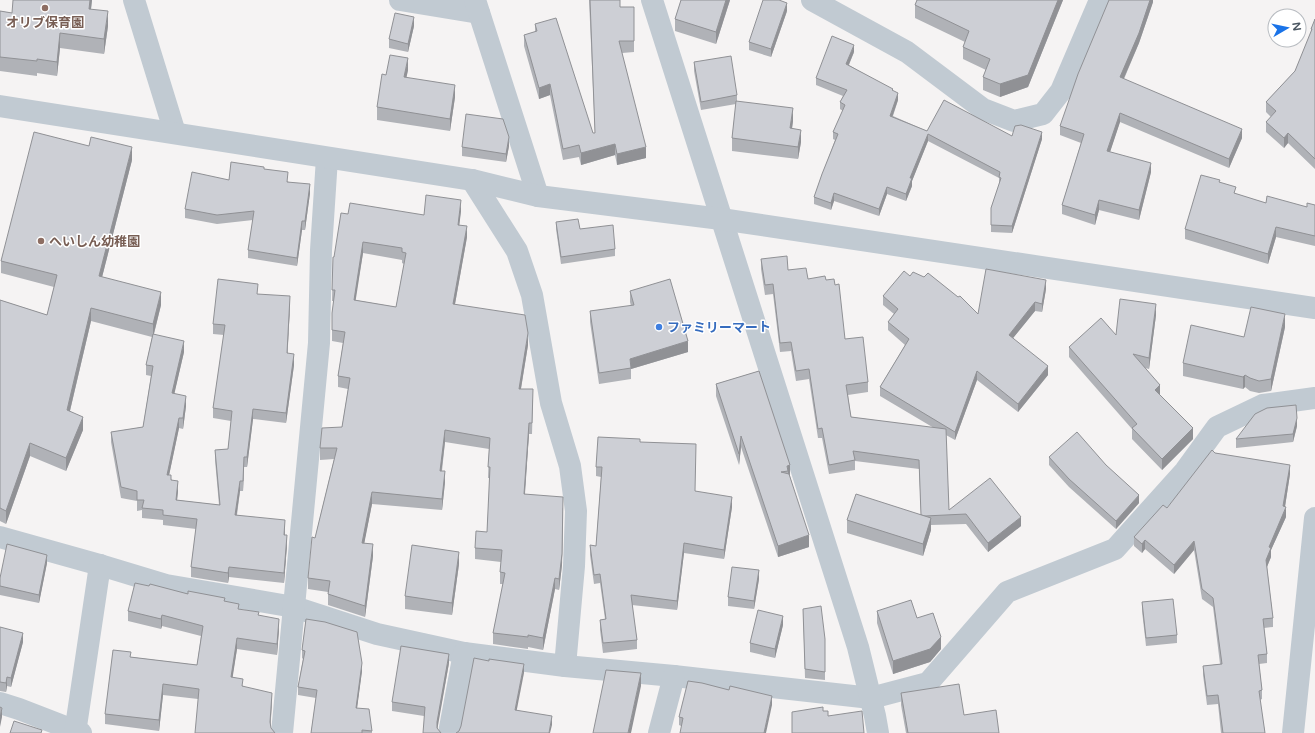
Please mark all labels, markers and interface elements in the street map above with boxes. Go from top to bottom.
marker: オリブ保育園 [40,3,50,13]
north arrow [1267,8,1307,48]
place label: オリブ保育園 [6,15,84,31]
text: N [1289,21,1303,32]
place label: へいしん幼稚園 [49,234,140,250]
marker: へいしん幼稚園 [36,236,46,246]
place label: ファミリーマート [667,320,771,336]
marker: ファミリーマート [654,322,664,332]

